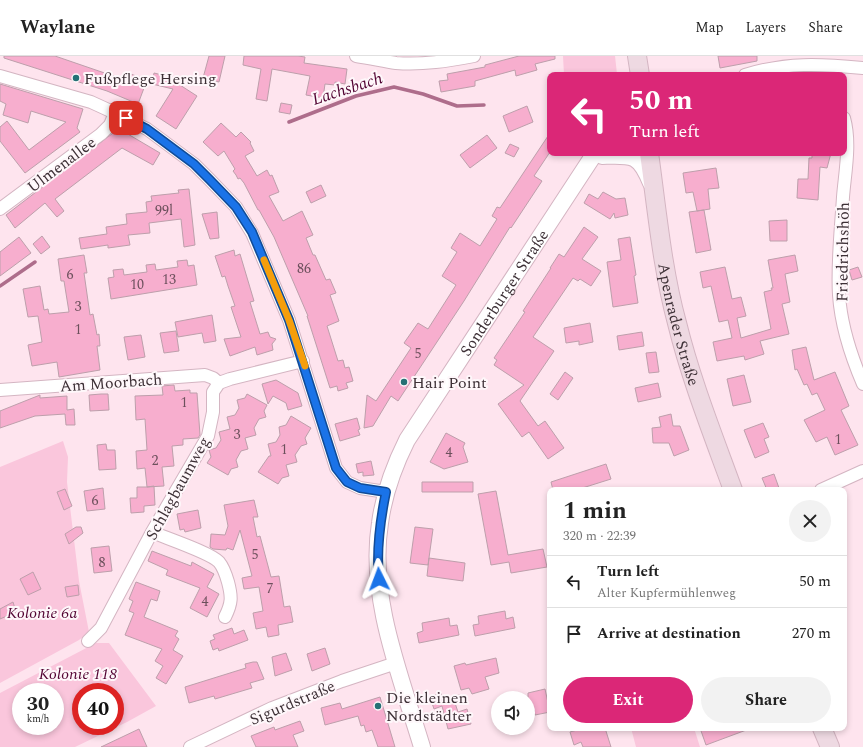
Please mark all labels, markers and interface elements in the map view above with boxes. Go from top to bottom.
text: Waylane [20,13,95,42]
text: Map [695,17,724,38]
text: Layers [746,17,786,38]
text: Share [808,17,843,38]
water label: Lachsbach [309,65,386,113]
place label: Fußpflege Hersing [84,67,217,91]
marker: Fußpflege Hersing [71,73,81,83]
text: 50 m [629,79,693,122]
icon: left [563,88,615,140]
pin [109,101,143,135]
icon: arrive [115,107,137,129]
text: Turn left [629,118,700,145]
street label: Ulmenallee [22,131,101,199]
house number: 99l [155,200,173,221]
street label: Friedrichshöh [830,202,856,302]
street label: Sonderburger Straße [454,225,555,361]
house number: 86 [297,258,311,279]
street label: Apenrader Straße [651,261,706,389]
house number: 6 [67,264,74,285]
house number: 13 [162,269,176,290]
house number: 10 [130,274,144,295]
house number: 3 [75,296,82,317]
house number: 1 [75,319,82,340]
house number: 5 [415,343,422,364]
street label: Am Moorbach [59,367,163,399]
place label: Hair Point [412,371,487,395]
marker: Hair Point [399,377,409,387]
house number: 1 [181,392,188,413]
house number: 3 [234,424,241,445]
house number: 1 [835,429,842,450]
street label: Schlagbaumweg [140,432,216,545]
house number: 1 [281,439,288,460]
house number: 4 [446,442,453,463]
house number: 2 [152,450,159,471]
house number: 6 [92,490,99,511]
text: 1 min [563,493,627,529]
button: close [789,500,831,542]
text: 320 m · 22:39 [563,526,636,546]
house number: 5 [252,544,259,565]
house number: 8 [99,552,106,573]
position arrow [358,558,400,600]
text: Turn left [597,560,659,583]
text: 50 m [799,570,831,593]
icon: left [563,571,585,593]
house number: 7 [267,578,274,599]
text: Alter Kupfermühlenweg [597,583,736,603]
house number: 4 [202,591,209,612]
park label: Kolonie 6a [7,601,77,625]
text: Arrive at destination [597,622,741,645]
text: 270 m [792,622,831,645]
icon: arrive [563,623,585,645]
park label: Kolonie 118 [39,662,117,686]
street label: Sigurdstraße [246,674,339,732]
button: Exit [563,677,693,723]
button: Share [701,677,831,723]
speed limit sign: 40 [72,683,124,735]
place label: Die kleinen Nordstädter [386,686,472,728]
text: 30 [27,689,49,719]
map controls [491,691,535,735]
button: sound [491,691,535,735]
marker: Die kleinen Nordstädter [373,701,383,711]
text: km/h [27,711,49,727]

